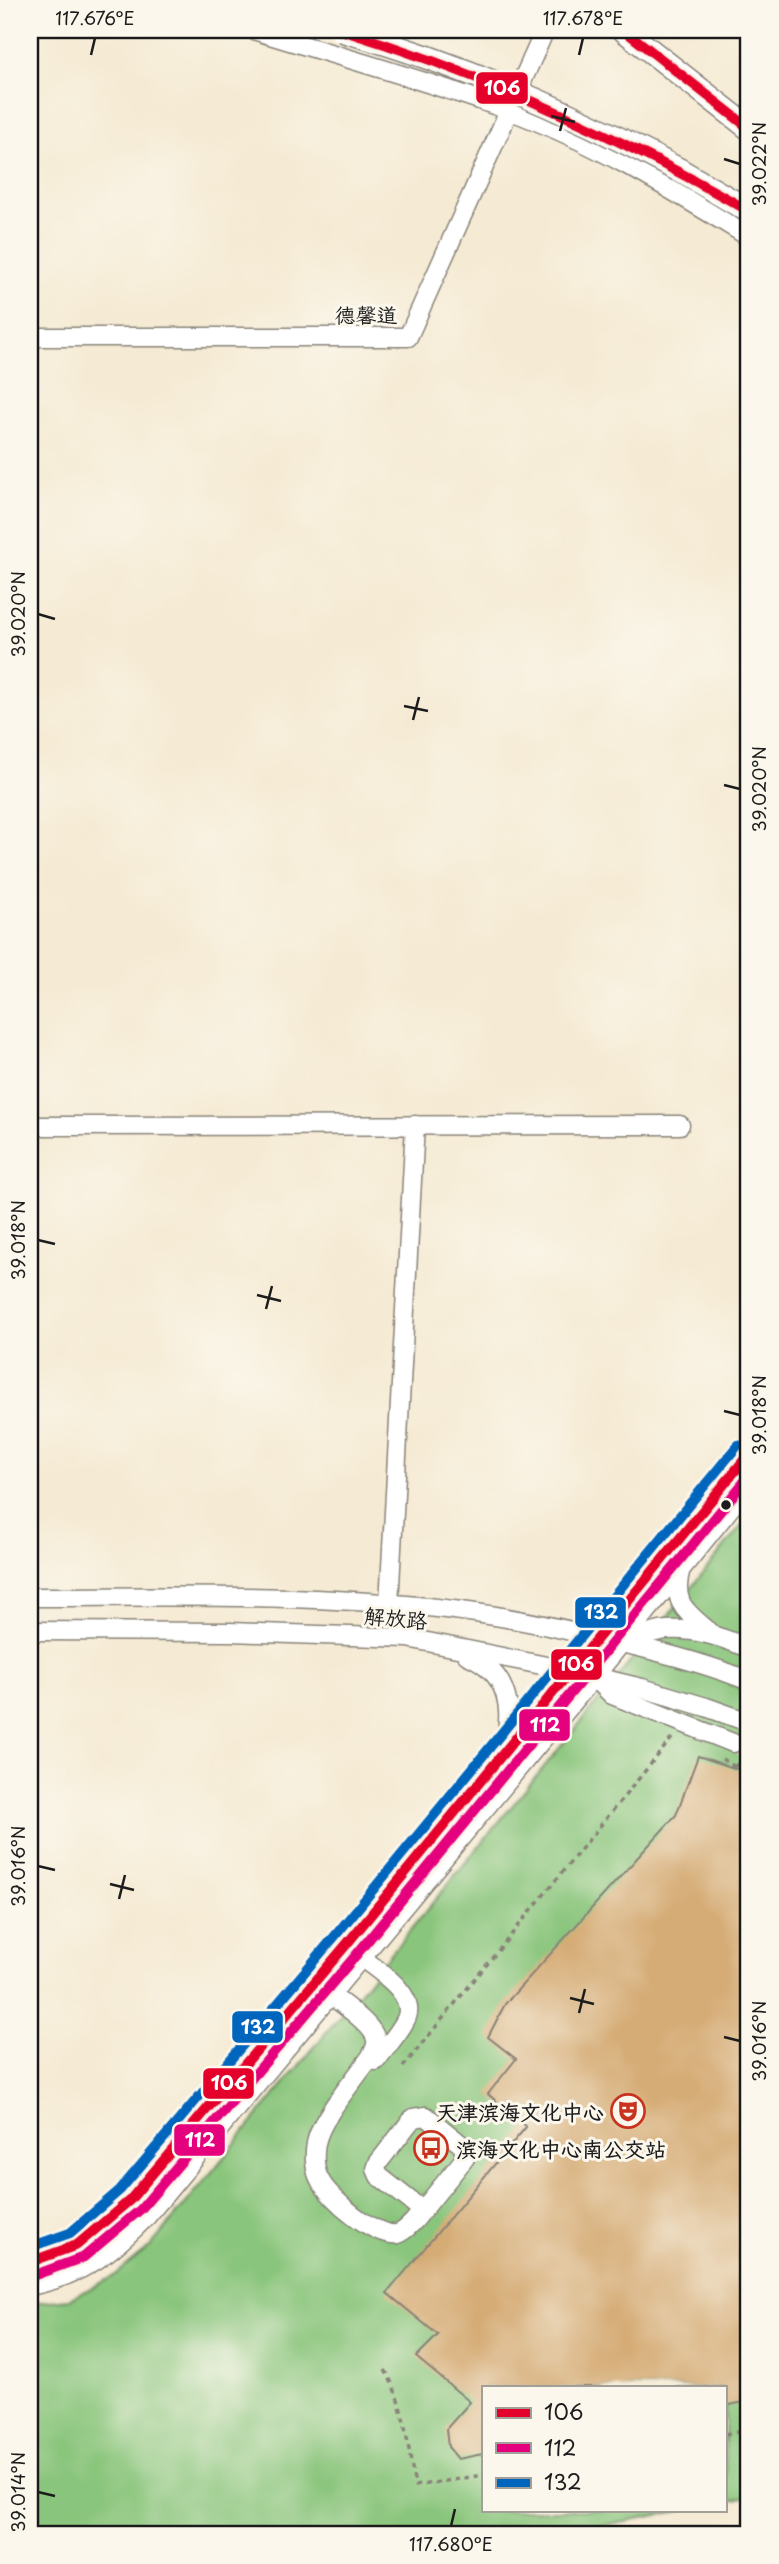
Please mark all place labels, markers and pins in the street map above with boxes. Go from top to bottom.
unlabelled marker [719,1498,733,1512]
theatre icon: 天津滨海文化中心 [609,2092,647,2130]
place label: 天津滨海文化中心 [436,2095,604,2127]
bus stop icon: 滨海文化中心南公交站 [412,2129,450,2167]
place label: 滨海文化中心南公交站 [456,2132,666,2164]

